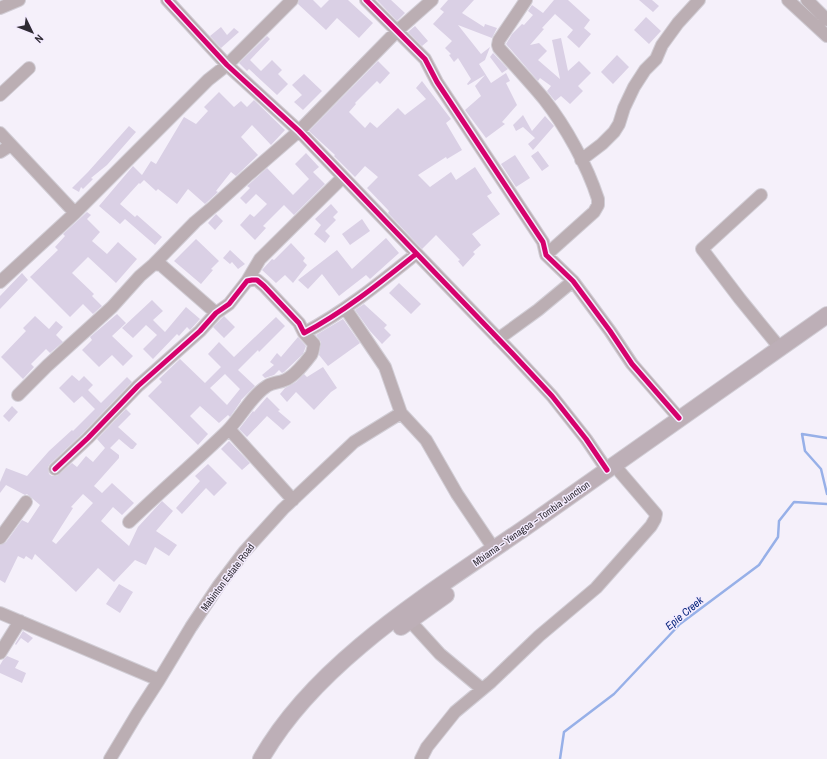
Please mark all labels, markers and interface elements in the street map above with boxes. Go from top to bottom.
north arrow [12,12,52,52]
text: N [32,32,47,46]
street label: Mbiama – Yenagoa – Tombia Junction [470,478,592,569]
street label: Mabinton Estate Road [198,541,257,614]
water label: Epie Creek [662,593,706,633]

